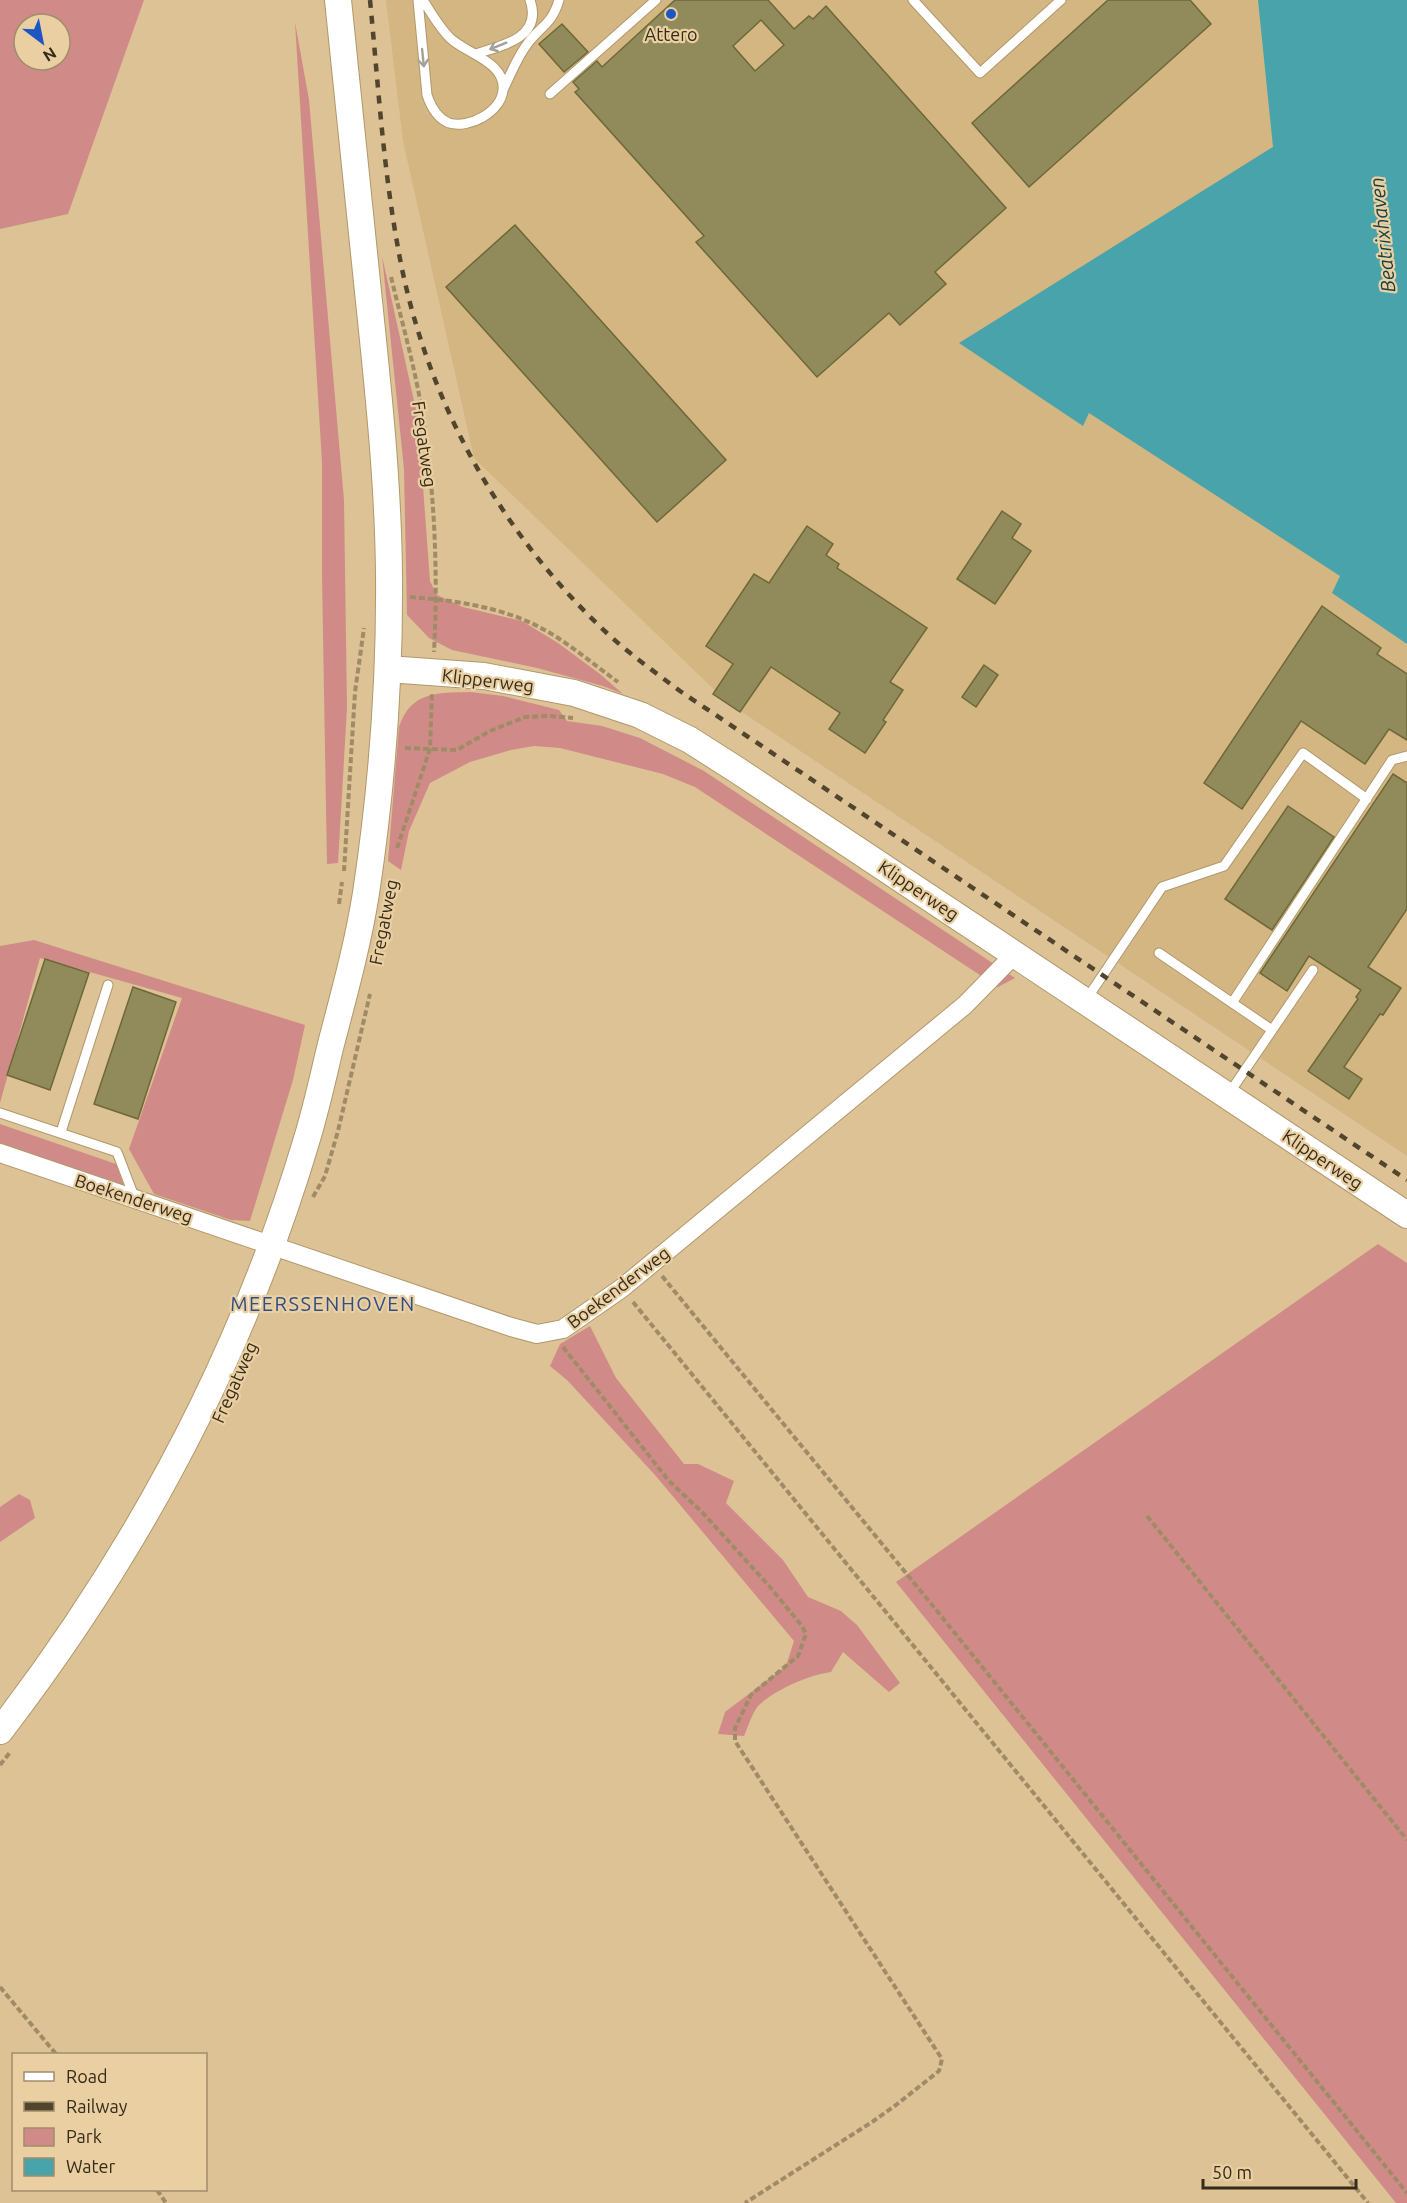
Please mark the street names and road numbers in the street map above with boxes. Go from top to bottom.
street label: Fregatweg [409,400,441,488]
street label: Klipperweg [441,664,535,696]
street label: Klipperweg [875,856,963,924]
street label: Fregatweg [365,877,401,967]
street label: Klipperweg [1279,1125,1367,1193]
street label: Boekenderweg [73,1170,195,1226]
street label: Boekenderweg [563,1242,673,1332]
street label: Fregatweg [207,1338,261,1426]

